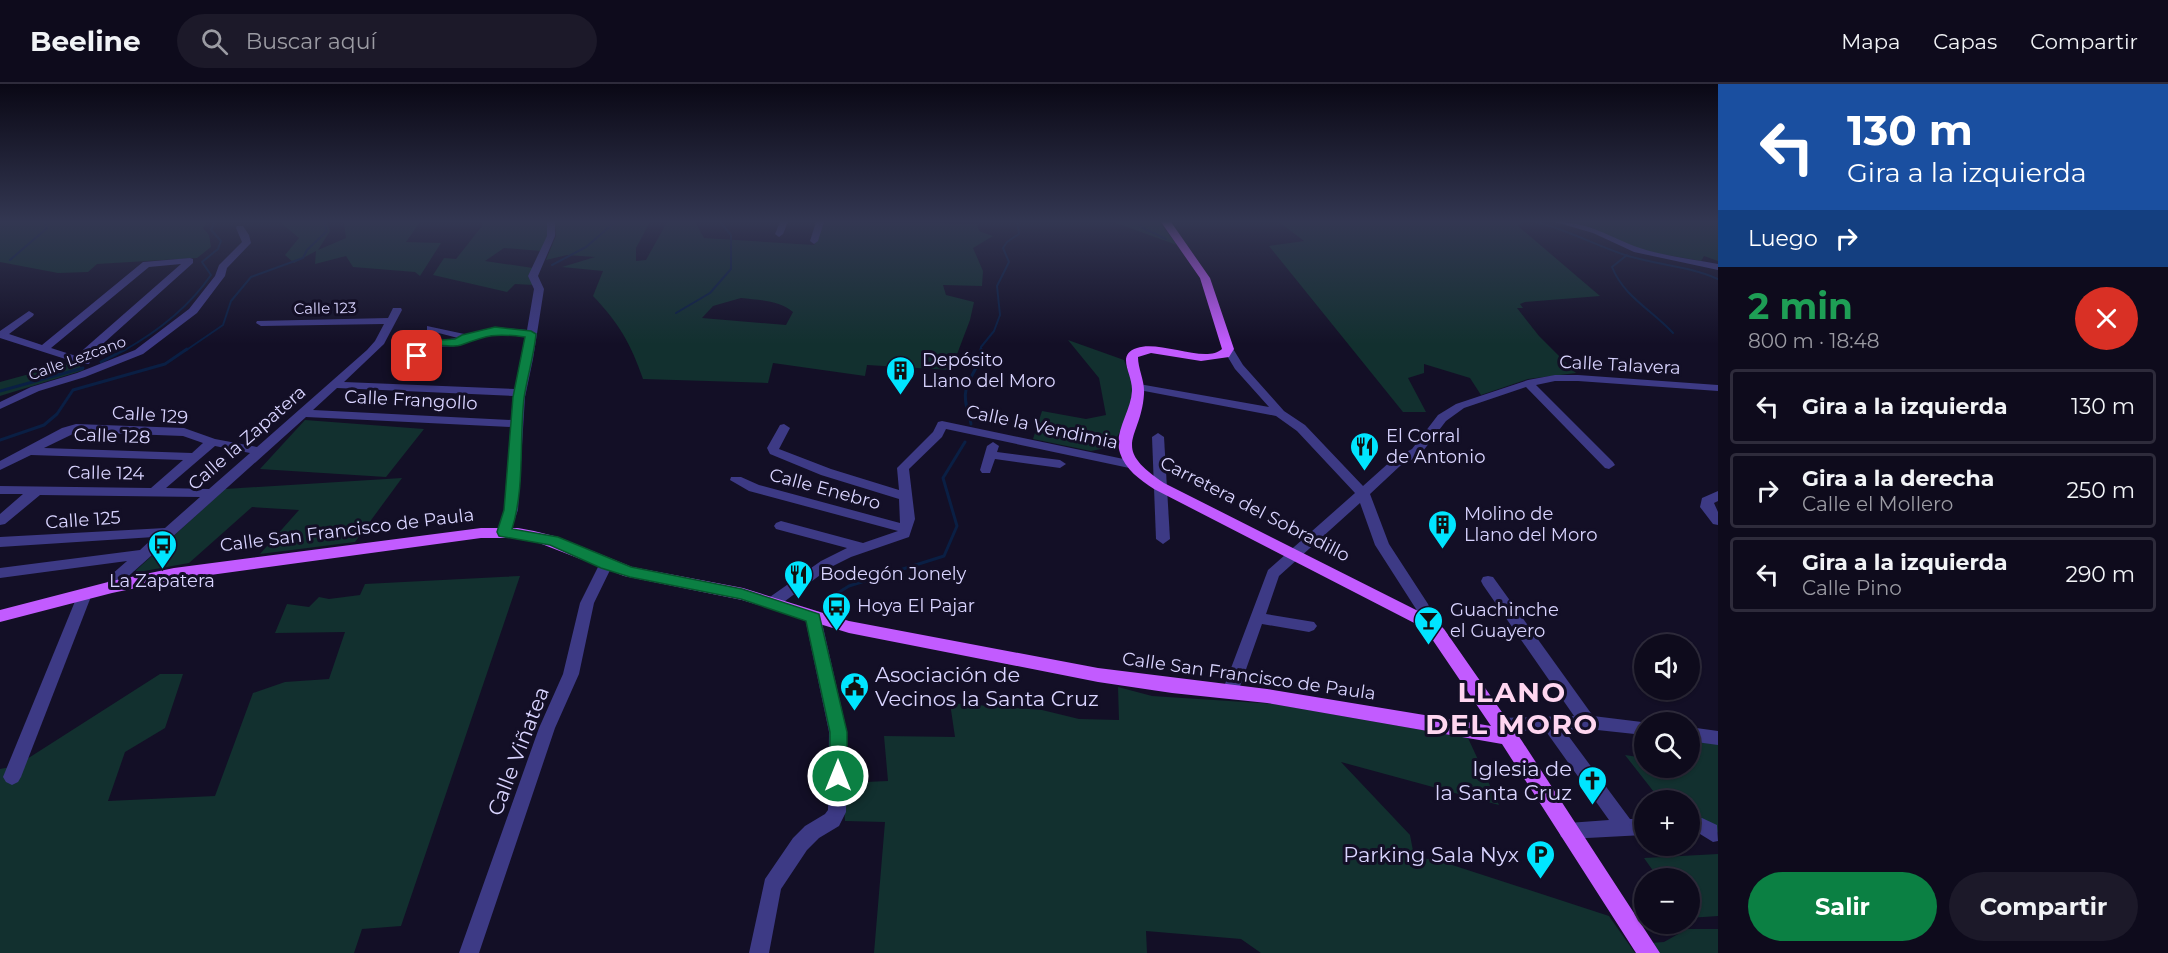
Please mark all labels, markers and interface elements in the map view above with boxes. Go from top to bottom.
search box [177,14,597,68]
text: Beeline [30,24,141,58]
icon: search [198,25,231,58]
text: Buscar aquí [246,28,376,55]
text: Mapa [1841,29,1900,54]
text: Capas [1933,29,1997,54]
text: Compartir [2030,29,2138,54]
text: 130 m [1847,104,1973,156]
icon: left [1748,108,1826,186]
text: Gira a la izquierda [1847,156,2087,189]
icon: right [1830,222,1863,255]
text: Luego [1748,225,1818,252]
text: 2 min [1748,284,1853,328]
button: close [2075,287,2138,350]
street label: Calle 123 [293,298,357,318]
text: 800 m · 18:48 [1748,329,1880,353]
pin [391,330,442,381]
street label: Calle Lezcano [26,332,128,384]
icon: arrive [400,339,433,372]
place label: Depósito Llano del Moro [922,349,1056,392]
street label: Calle Talavera [1559,351,1681,379]
building icon: Depósito Llano del Moro [885,354,917,396]
street label: Calle la Zapatera [184,381,310,495]
street label: Calle Frangollo [344,386,478,414]
icon: left [1751,390,1784,423]
text: Gira a la izquierda [1802,393,2008,420]
text: 130 m [2071,393,2135,420]
street label: Calle la Vendimia [964,400,1120,454]
street label: Calle 129 [111,401,189,429]
street label: Calle 128 [73,424,151,448]
place label: El Corral de Antonio [1386,425,1485,468]
restaurant icon: El Corral de Antonio [1349,430,1381,472]
street label: Carretera del Sobradillo [1156,451,1354,567]
street label: Calle 124 [67,461,145,485]
street label: Calle Enebro [767,464,883,514]
text: Gira a la derecha [1802,465,1994,492]
icon: right [1751,474,1784,507]
text: 250 m [2066,477,2135,504]
text: Calle el Mollero [1802,492,1953,516]
street label: Calle San Francisco de Paula [219,503,475,557]
place label: Molino de Llano del Moro [1464,503,1598,546]
street label: Calle 125 [45,506,121,534]
building icon: Molino de Llano del Moro [1427,508,1459,550]
bus stop icon: La Zapatera [146,528,178,570]
text: Gira a la izquierda [1802,549,2008,576]
restaurant icon: Bodegón Jonely [783,558,815,600]
icon: left [1751,558,1784,591]
text: 290 m [2065,561,2135,588]
place label: Bodegón Jonely [820,563,967,585]
place label: La Zapatera [109,570,215,592]
text: Calle Pino [1802,576,1902,600]
bus stop icon: Hoya El Pajar [820,590,852,632]
place label: Hoya El Pajar [857,595,975,617]
place label: Guachinche el Guayero [1450,599,1559,642]
bar icon: Guachinche el Guayero [1413,604,1445,646]
map controls [1634,634,1700,934]
button: sound [1634,634,1700,700]
street label: Calle San Francisco de Paula [1121,647,1377,705]
place label: Asociación de Vecinos la Santa Cruz [875,662,1099,711]
public building icon: Asociación de Vecinos la Santa Cruz [838,670,870,712]
district label: LLANO DEL MORO [1425,675,1599,741]
street label: Calle Viñatea [482,683,554,819]
button: search [1634,712,1700,778]
position arrow [806,744,870,808]
place label: Iglesia de la Santa Cruz [1435,756,1572,805]
church icon: Iglesia de la Santa Cruz [1577,764,1609,806]
button: + [1634,790,1700,856]
parking icon: Parking Sala Nyx [1524,838,1556,880]
place label: Parking Sala Nyx [1343,842,1519,867]
button: − [1634,868,1700,934]
button: Salir [1748,872,1937,941]
button: Compartir [1949,872,2138,941]

